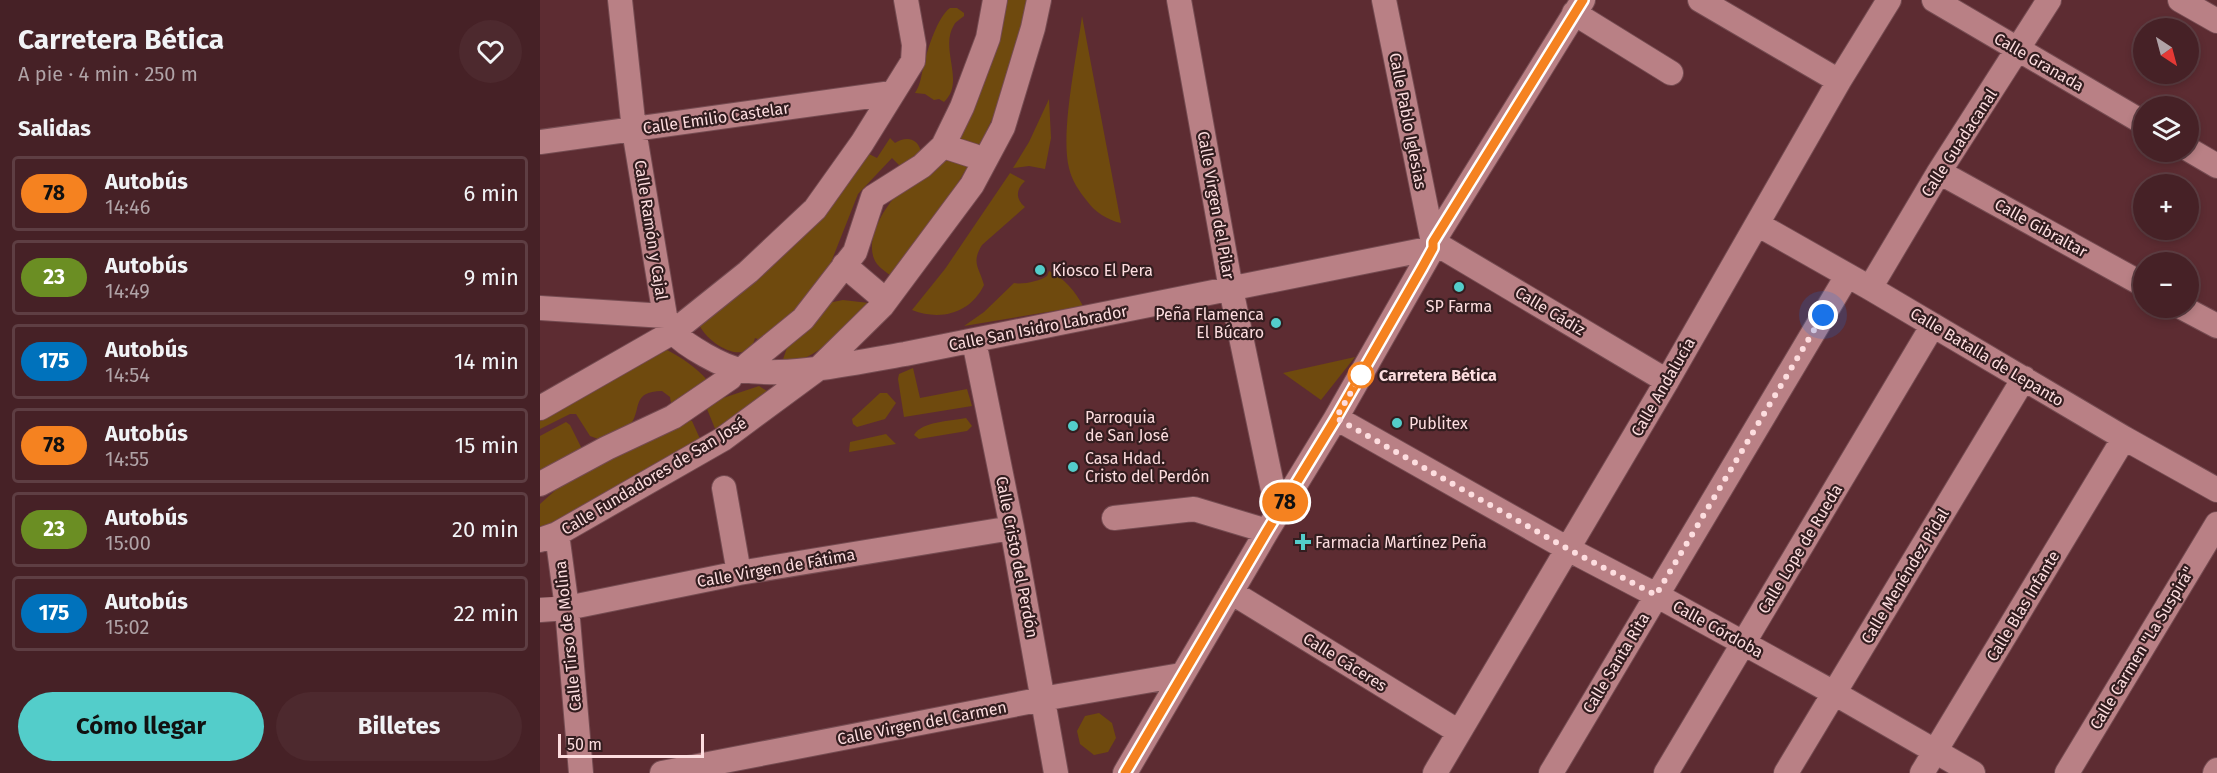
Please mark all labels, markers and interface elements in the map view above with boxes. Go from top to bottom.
north arrow [2133,18,2199,84]
map controls [2133,18,2199,318]
button: heart [459,20,522,83]
text: Carretera Bética [18,23,224,56]
street label: Calle Granada [1991,29,2087,95]
street label: Calle Pablo Iglesias [1385,51,1431,191]
text: A pie · 4 min · 250 m [18,62,198,86]
street label: Calle Guadacanal [1917,85,2001,201]
button: layers [2133,96,2199,162]
street label: Calle Emilio Castelar [642,98,791,138]
text: Salidas [18,115,91,142]
street label: Calle Virgen del Pilar [1194,130,1239,281]
street label: Calle Ramón y Cajal [631,159,672,302]
text: Autobús [105,168,188,195]
button: + [2133,174,2199,240]
text: 78 [43,180,65,206]
text: 6 min [463,180,519,207]
text: 14:46 [105,195,150,219]
street label: Calle Gibraltar [1991,195,2091,262]
text: Autobús [105,252,188,279]
button: − [2133,252,2199,318]
place label: Kiosco El Pera [1052,261,1153,280]
marker: Kiosco El Pera [1033,263,1047,277]
text: 23 [43,264,65,290]
text: 9 min [464,264,519,291]
text: 14:49 [105,279,150,303]
marker: SP Farma [1452,280,1466,294]
street label: Calle Cádiz [1512,283,1588,339]
place label: SP Farma [1426,297,1492,316]
your location [1808,300,1838,330]
street label: Calle San Isidro Labrador [947,301,1130,355]
street label: Calle Batalla de Lepanto [1907,304,2067,410]
place label: Peña Flamenca El Búcaro [1155,305,1264,342]
marker: Peña Flamenca El Búcaro [1269,316,1283,330]
street label: Calle Andalucía [1627,334,1699,440]
text: Autobús [105,336,188,363]
text: 175 [39,348,69,374]
text: 14 min [454,348,519,375]
marker: Carretera Bética [1348,362,1374,388]
text: 14:54 [105,363,150,387]
place label: Carretera Bética [1379,366,1497,385]
place label: Parroquia de San José [1085,408,1169,445]
street label: Calle Fundadores de San José [558,413,750,539]
place label: Publitex [1409,414,1468,433]
marker: Publitex [1390,416,1404,430]
marker: Parroquia de San José [1066,419,1080,433]
text: Autobús [105,420,188,447]
text: 78 [43,432,65,458]
text: 15 min [455,432,519,459]
text: 14:55 [105,447,149,471]
place label: Casa Hdad. Cristo del Perdón [1085,449,1210,486]
marker: Casa Hdad. Cristo del Perdón [1066,460,1080,474]
street label: Calle Cristo del Perdón [992,475,1042,639]
street label: Calle Lope de Rueda [1754,481,1846,617]
line badge: 78 [1258,482,1312,522]
text: 78 [1274,489,1296,515]
text: Autobús [105,504,188,531]
street label: Calle Menéndez Pidal [1857,505,1953,647]
text: 23 [43,516,65,542]
text: 20 min [452,516,519,543]
text: 15:00 [105,531,151,555]
place label: Farmacia Martínez Peña [1315,533,1487,552]
marker: Farmacia Martínez Peña [1296,535,1310,549]
street label: Calle Virgen de Fátima [695,545,857,591]
street label: Calle Blas Infante [1983,547,2063,665]
street label: Calle Tirso de Molina [551,560,585,712]
street label: Calle Carmen "La Suspirá" [2086,563,2198,733]
text: Autobús [105,588,188,615]
street label: Calle Córdoba [1670,596,1766,662]
text: 175 [39,600,69,626]
text: 22 min [453,600,519,627]
street label: Calle Santa Rita [1579,609,1653,717]
text: 15:02 [105,615,149,639]
street label: Calle Cáceres [1300,629,1390,695]
button: Cómo llegar [18,692,264,761]
button: Billetes [276,692,522,761]
street label: Calle Virgen del Carmen [836,697,1008,749]
scale bar [558,731,704,758]
text: 50 m [567,735,602,754]

